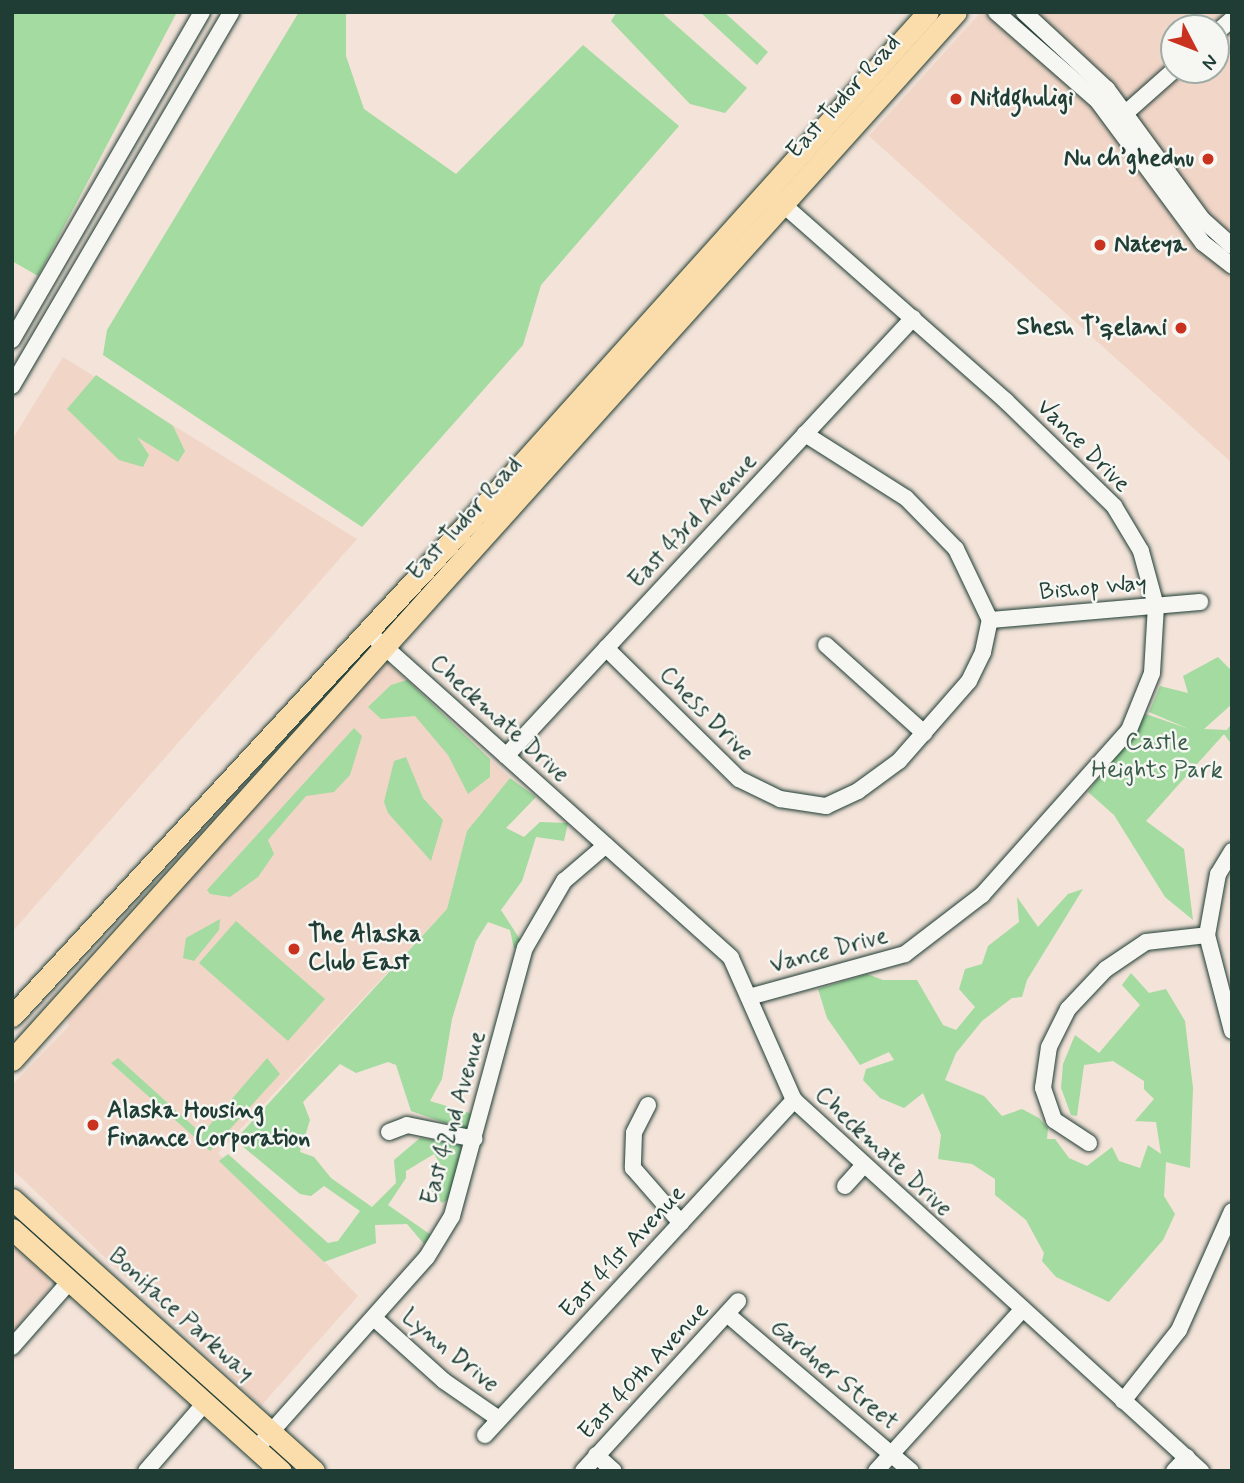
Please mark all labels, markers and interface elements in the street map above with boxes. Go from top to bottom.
north arrow [1160,14,1230,84]
street label: East Tudor Road [781,29,907,165]
text: N [1196,49,1223,75]
place label: Niłdghuligi [970,85,1073,113]
marker: Niłdghuligi [948,91,964,107]
place label: Nu ch’ghednu [1064,145,1194,173]
marker: Nu ch’ghednu [1200,151,1216,167]
place label: Nateya [1114,231,1187,259]
marker: Nateya [1092,237,1108,253]
place label: Shesh T’qelani [1017,314,1167,342]
marker: Shesh T’qelani [1173,320,1189,336]
street label: Vance Drive [1030,393,1136,499]
street label: East 43rd Avenue [622,447,764,595]
street label: East Tudor Road [402,451,528,587]
street label: Bishop Way [1035,569,1151,607]
street label: Checkmate Drive [423,649,575,789]
street label: Chess Drive [653,661,759,767]
park label: Castle Heights Park [1092,729,1222,785]
place label: The Alaska Club East [308,921,421,977]
street label: Vance Drive [767,922,891,980]
marker: The Alaska Club East [286,941,302,957]
street label: East 42nd Avenue [415,1027,493,1209]
street label: Checkmate Drive [808,1081,958,1223]
place label: Alaska Housing Finance Corporation [107,1097,312,1153]
marker: Alaska Housing Finance Corporation [85,1117,101,1133]
street label: East 41st Avenue [554,1180,692,1324]
street label: Boniface Parkway [103,1243,259,1387]
street label: East 40th Avenue [573,1296,715,1446]
street label: Lynn Drive [396,1303,504,1399]
street label: Gardner Street [765,1313,903,1437]

